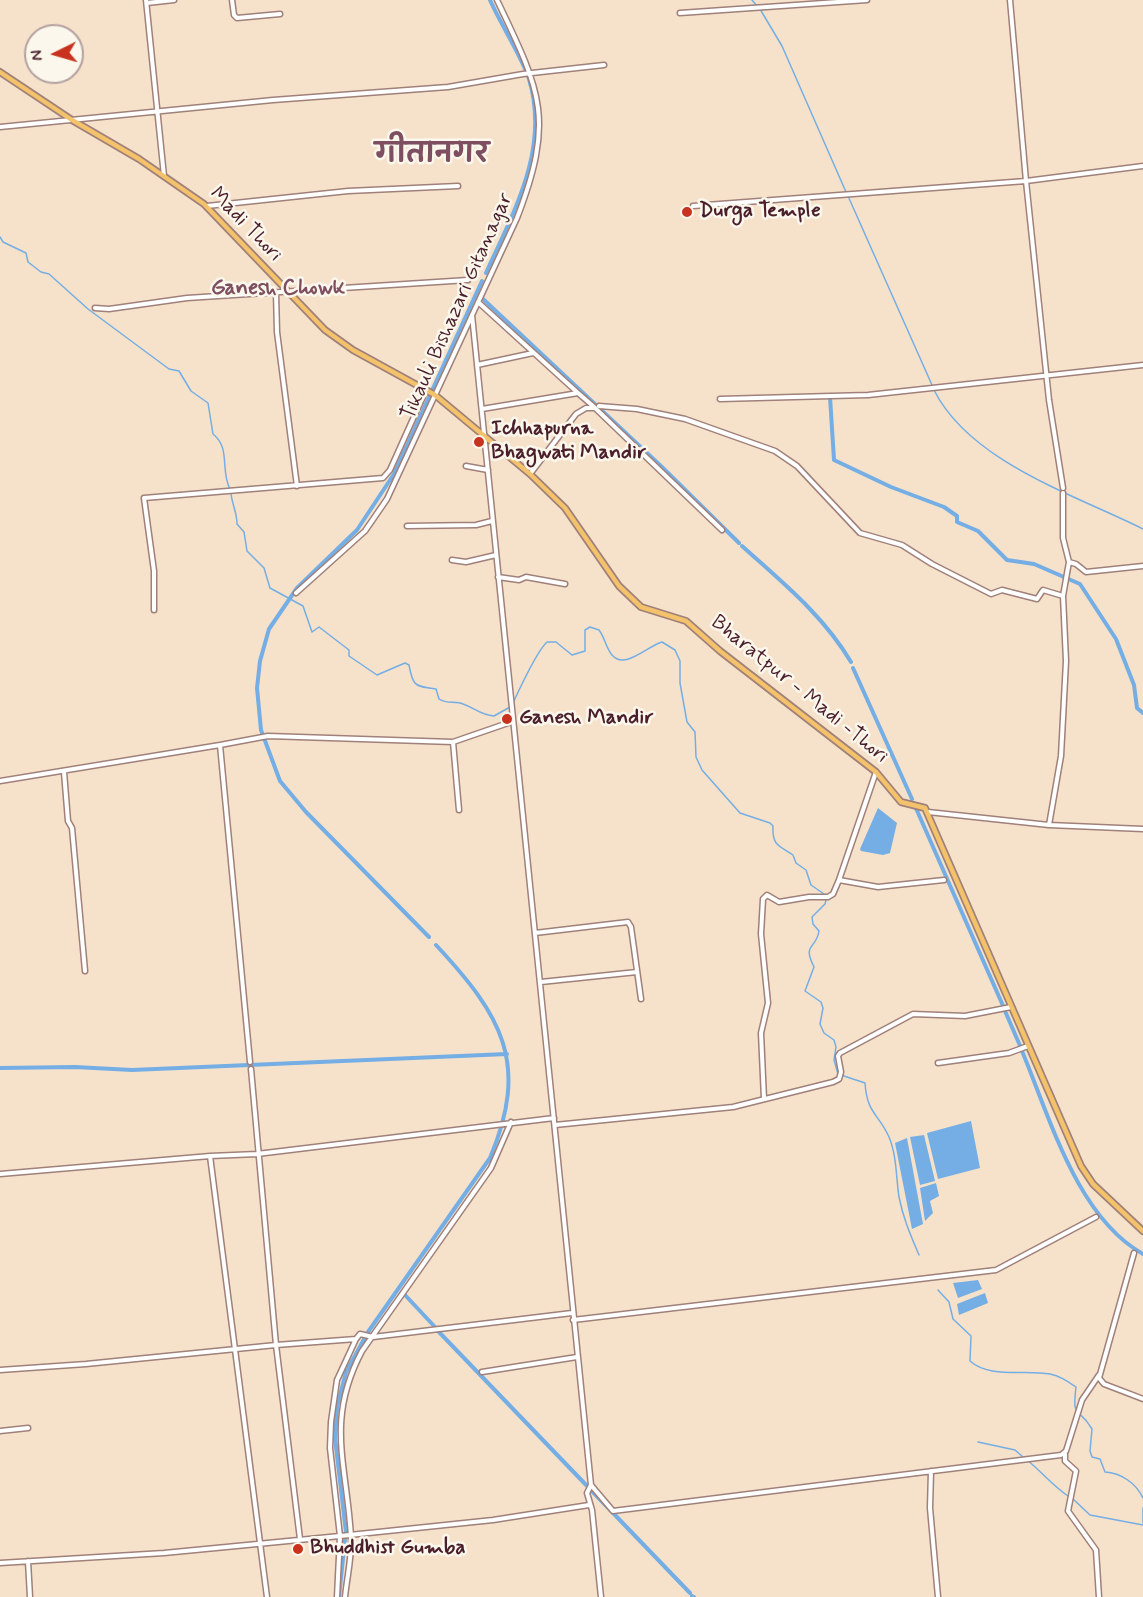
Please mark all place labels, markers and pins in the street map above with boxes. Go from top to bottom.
place label: Durga Temple [699,199,821,225]
marker: Durga Temple [680,205,694,219]
place label: Ichhapurna Bhagwati Mandir [491,417,646,467]
marker: Ichhapurna Bhagwati Mandir [472,435,486,449]
place label: Ganesh Mandir [519,706,654,732]
marker: Ganesh Mandir [500,712,514,726]
place label: Bhuddhist Gumba [310,1536,465,1562]
marker: Bhuddhist Gumba [291,1542,305,1556]

